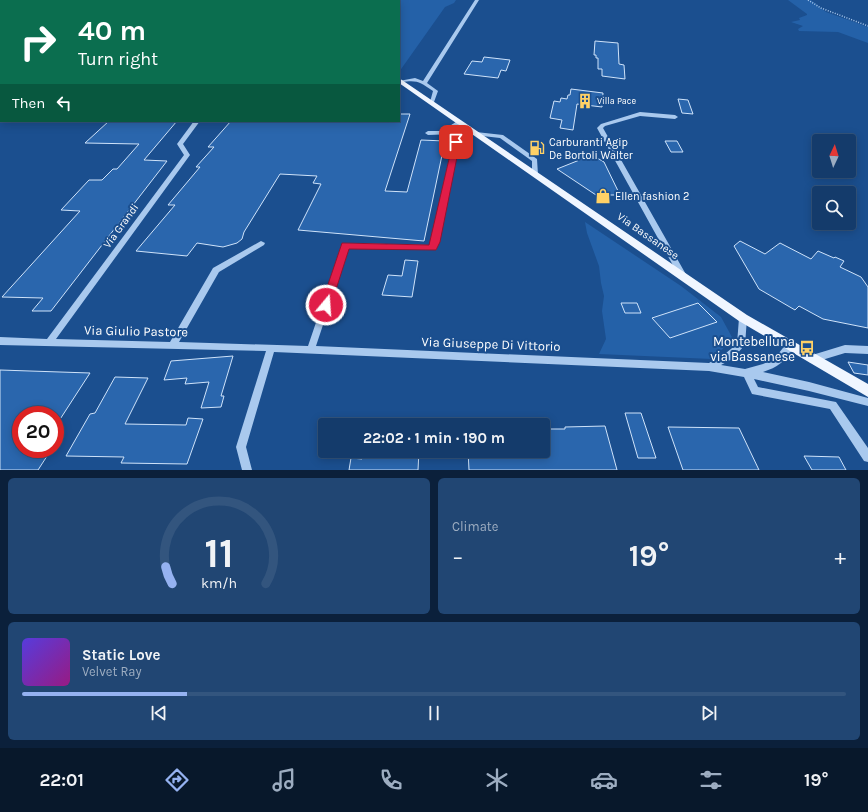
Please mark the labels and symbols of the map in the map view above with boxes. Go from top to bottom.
building icon: Villa Pace [576,92,594,110]
place label: Villa Pace [597,96,636,106]
pin [439,125,473,159]
north arrow [812,134,856,178]
place label: Carburanti Agip De Bortoli Walter [549,136,633,162]
fuel station icon: Carburanti Agip De Bortoli Walter [528,139,546,157]
shop icon: Ellen fashion 2 [594,187,612,205]
place label: Ellen fashion 2 [615,190,689,203]
street label: Via Grandi [101,201,141,251]
street label: Via Bassanese [615,210,682,262]
position arrow [305,284,347,326]
street label: Via Giulio Pastore [84,323,188,339]
street label: Via Giuseppe Di Vittorio [421,334,561,354]
place label: Montebelluna via Bassanese [710,334,795,364]
bus stop icon: Montebelluna via Bassanese [798,339,816,357]
speed limit sign: 20 [12,406,64,458]

